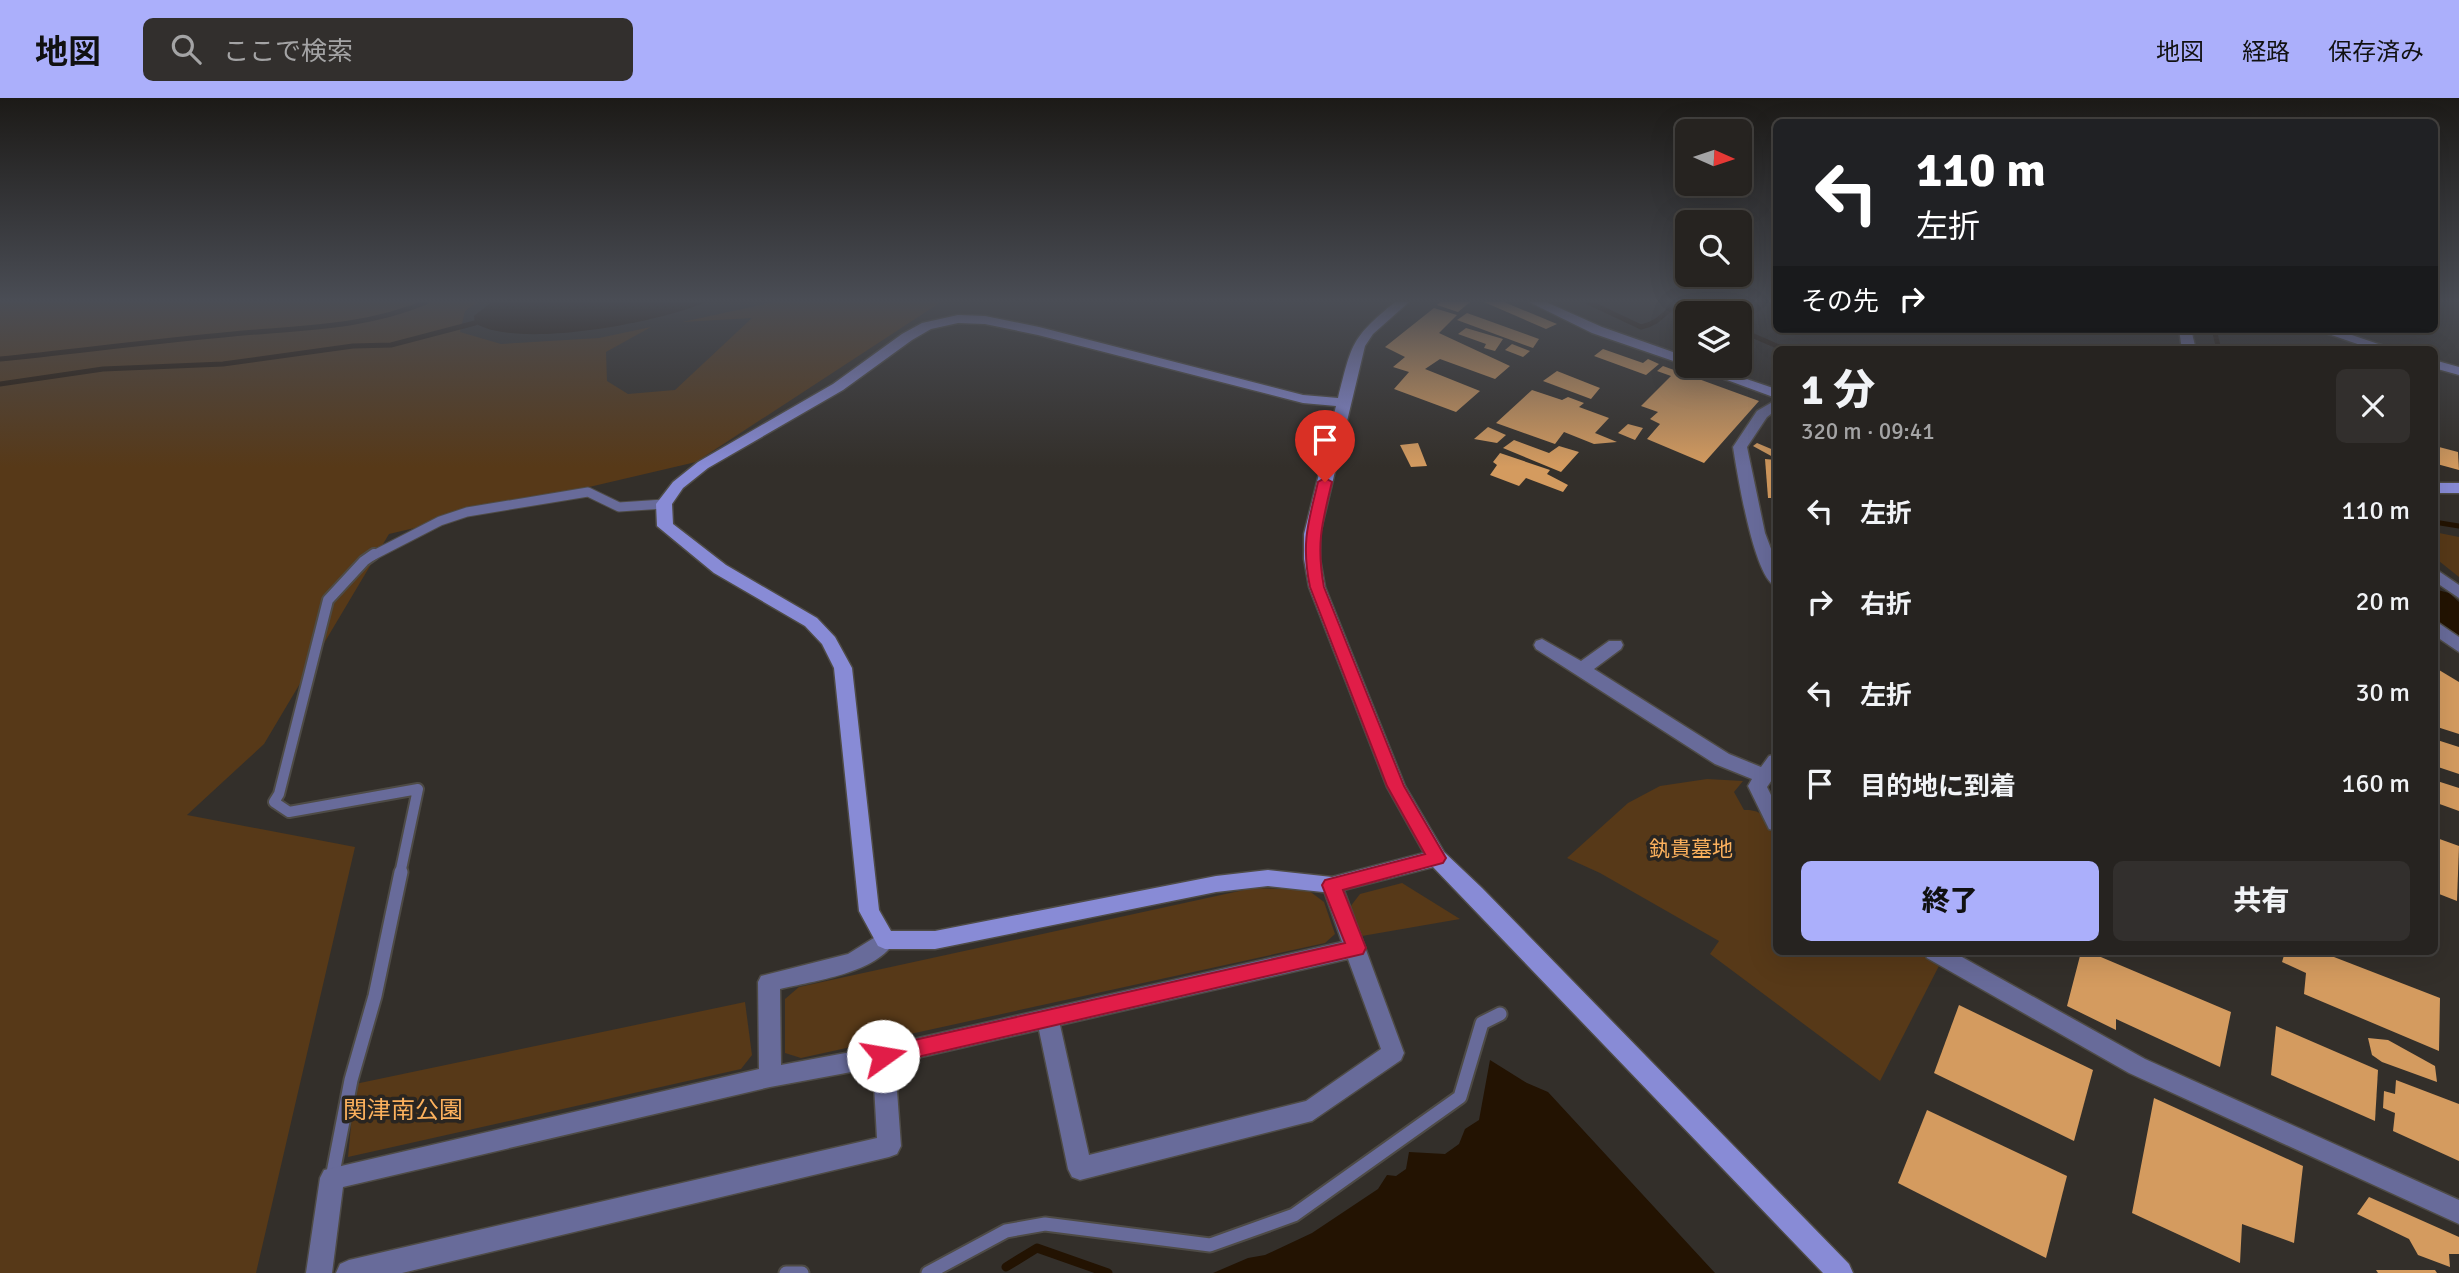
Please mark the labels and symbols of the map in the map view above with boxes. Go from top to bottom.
north arrow [1675,119,1752,196]
pin [1295,410,1355,482]
park label: 釻貴墓地 [1649,836,1733,862]
position arrow [846,1019,920,1093]
park label: 関津南公園 [343,1095,463,1125]

